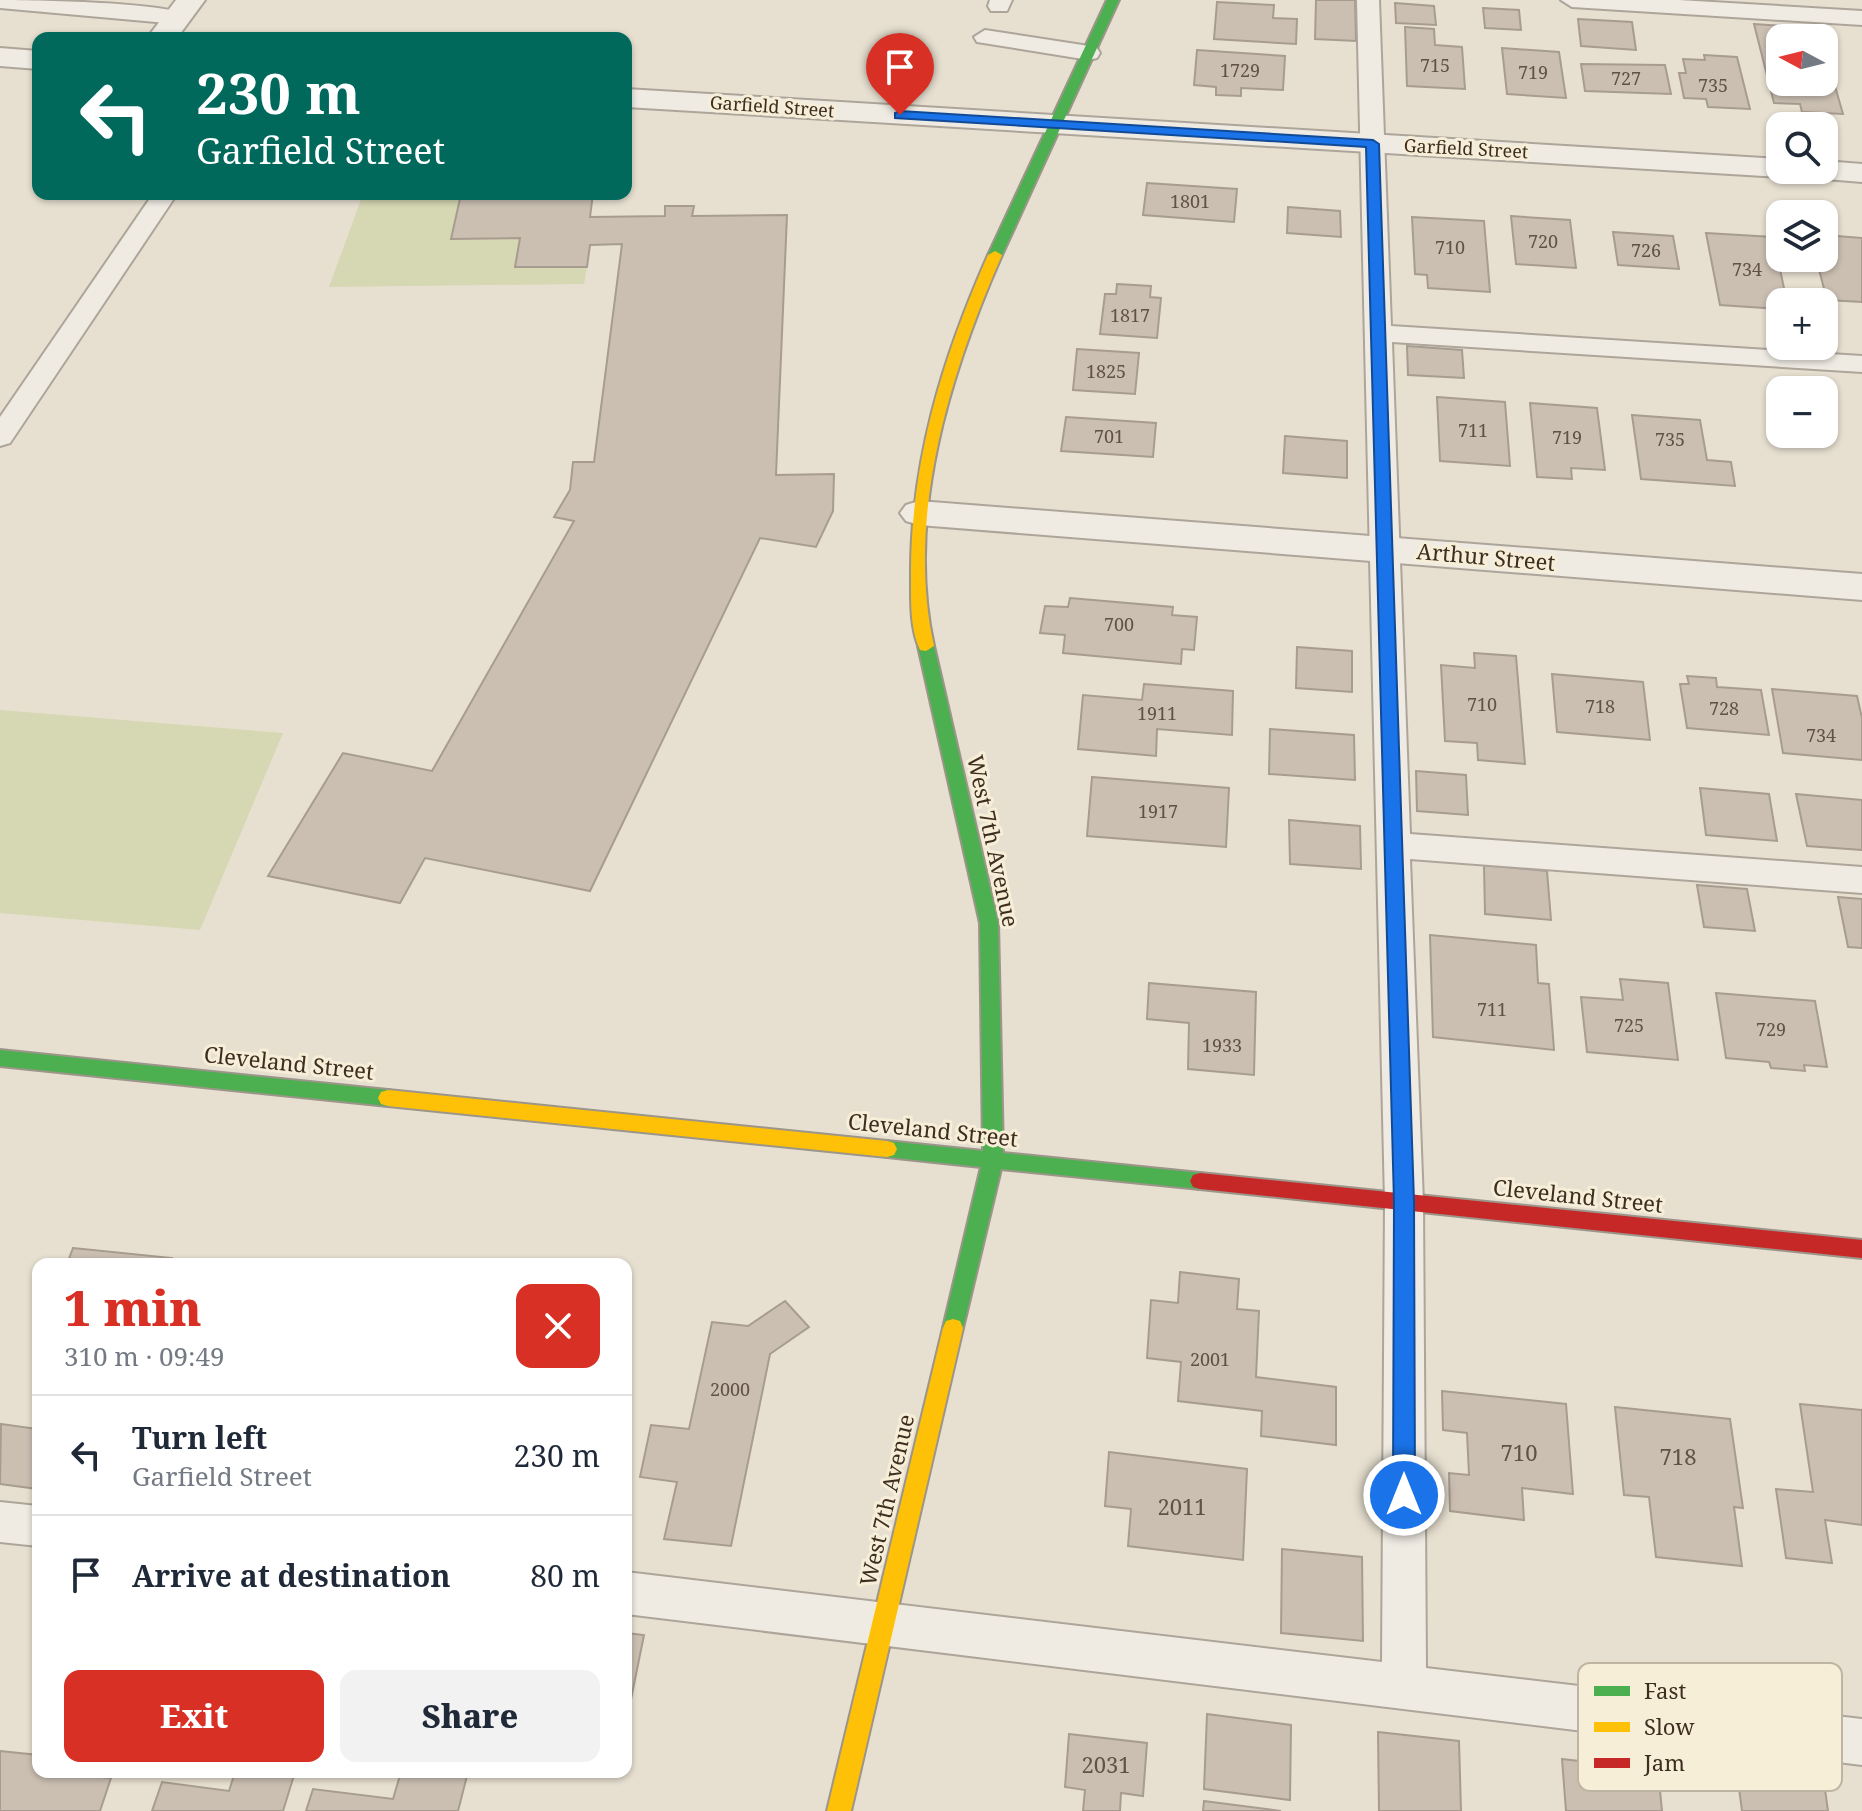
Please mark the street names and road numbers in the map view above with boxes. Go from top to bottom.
street label: Garfield Street [709,90,835,122]
street label: Garfield Street [1403,133,1529,163]
street label: Arthur Street [1416,535,1557,577]
street label: West 7th Avenue [961,752,1027,930]
street label: Cleveland Street [203,1038,376,1086]
street label: Cleveland Street [847,1105,1020,1153]
street label: Cleveland Street [1492,1171,1665,1219]
street label: West 7th Avenue [852,1411,920,1589]

